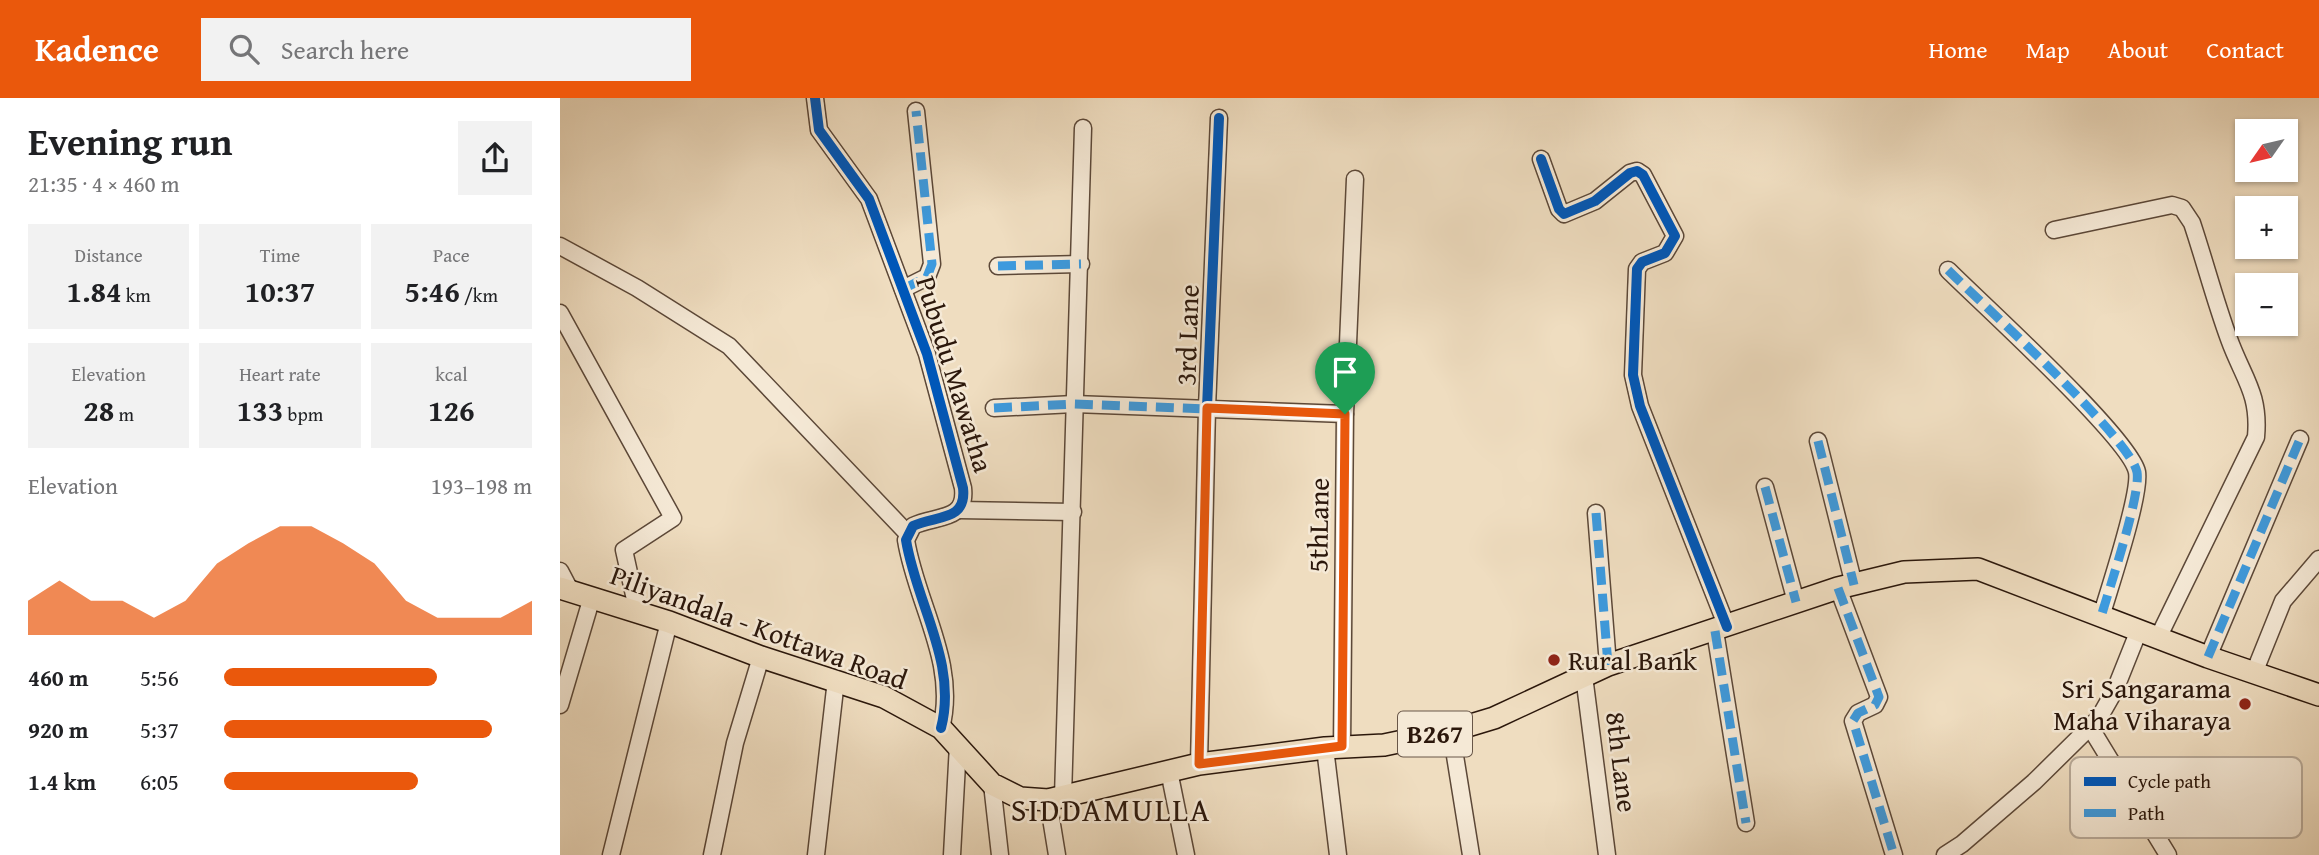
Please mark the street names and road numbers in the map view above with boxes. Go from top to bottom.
street label: Pubudu Mawatha [906,271,1005,478]
street label: 3rd Lane [1164,283,1209,386]
street label: 5thLane [1296,477,1339,573]
street label: Piliyandala - Kottawa Road [605,554,913,699]
street label: 8th Lane [1596,709,1649,815]
road number: B267 [1398,712,1472,756]

